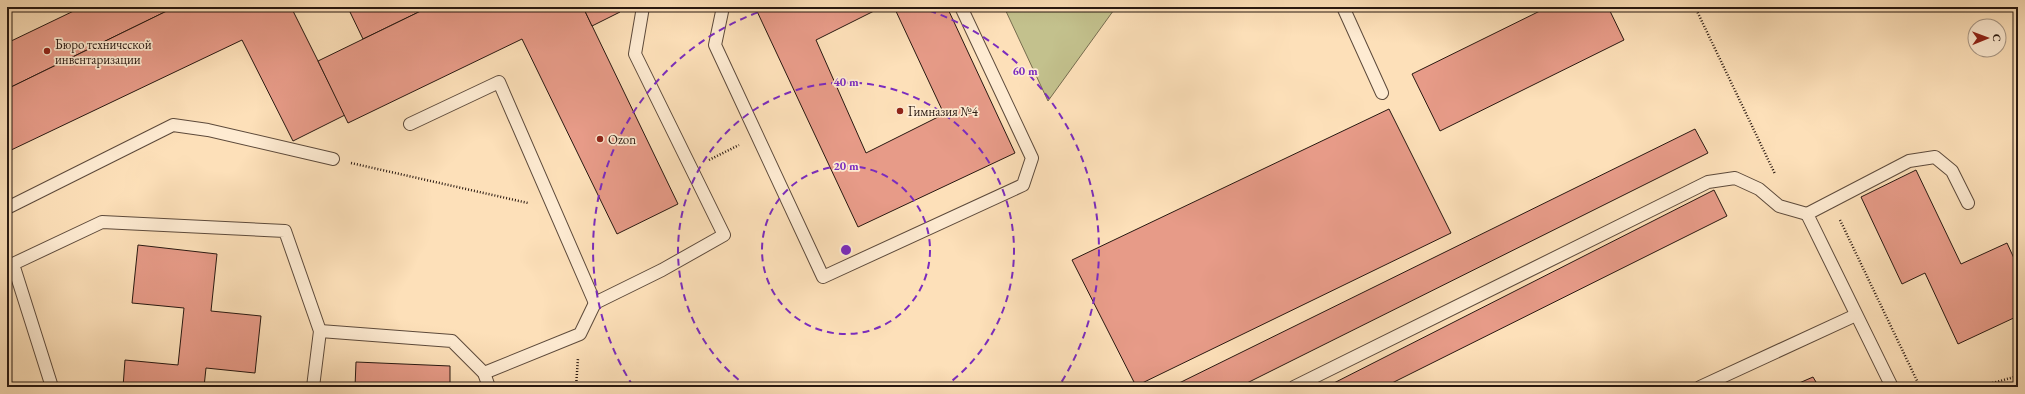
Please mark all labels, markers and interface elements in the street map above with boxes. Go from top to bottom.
north arrow [1967,18,2007,58]
text: С [1990,34,2004,42]
place label: Бюро технической инвентаризации [55,36,152,68]
marker: Бюро технической инвентаризации [42,46,52,56]
text: 60 m [1012,63,1038,79]
text: 40 m [833,74,859,90]
place label: Гимназия №4 [908,103,979,120]
marker: Гимназия №4 [895,106,905,116]
place label: Ozon [608,131,636,148]
marker: Ozon [595,134,605,144]
text: 20 m [833,158,859,174]
centre of rings [839,243,853,257]

